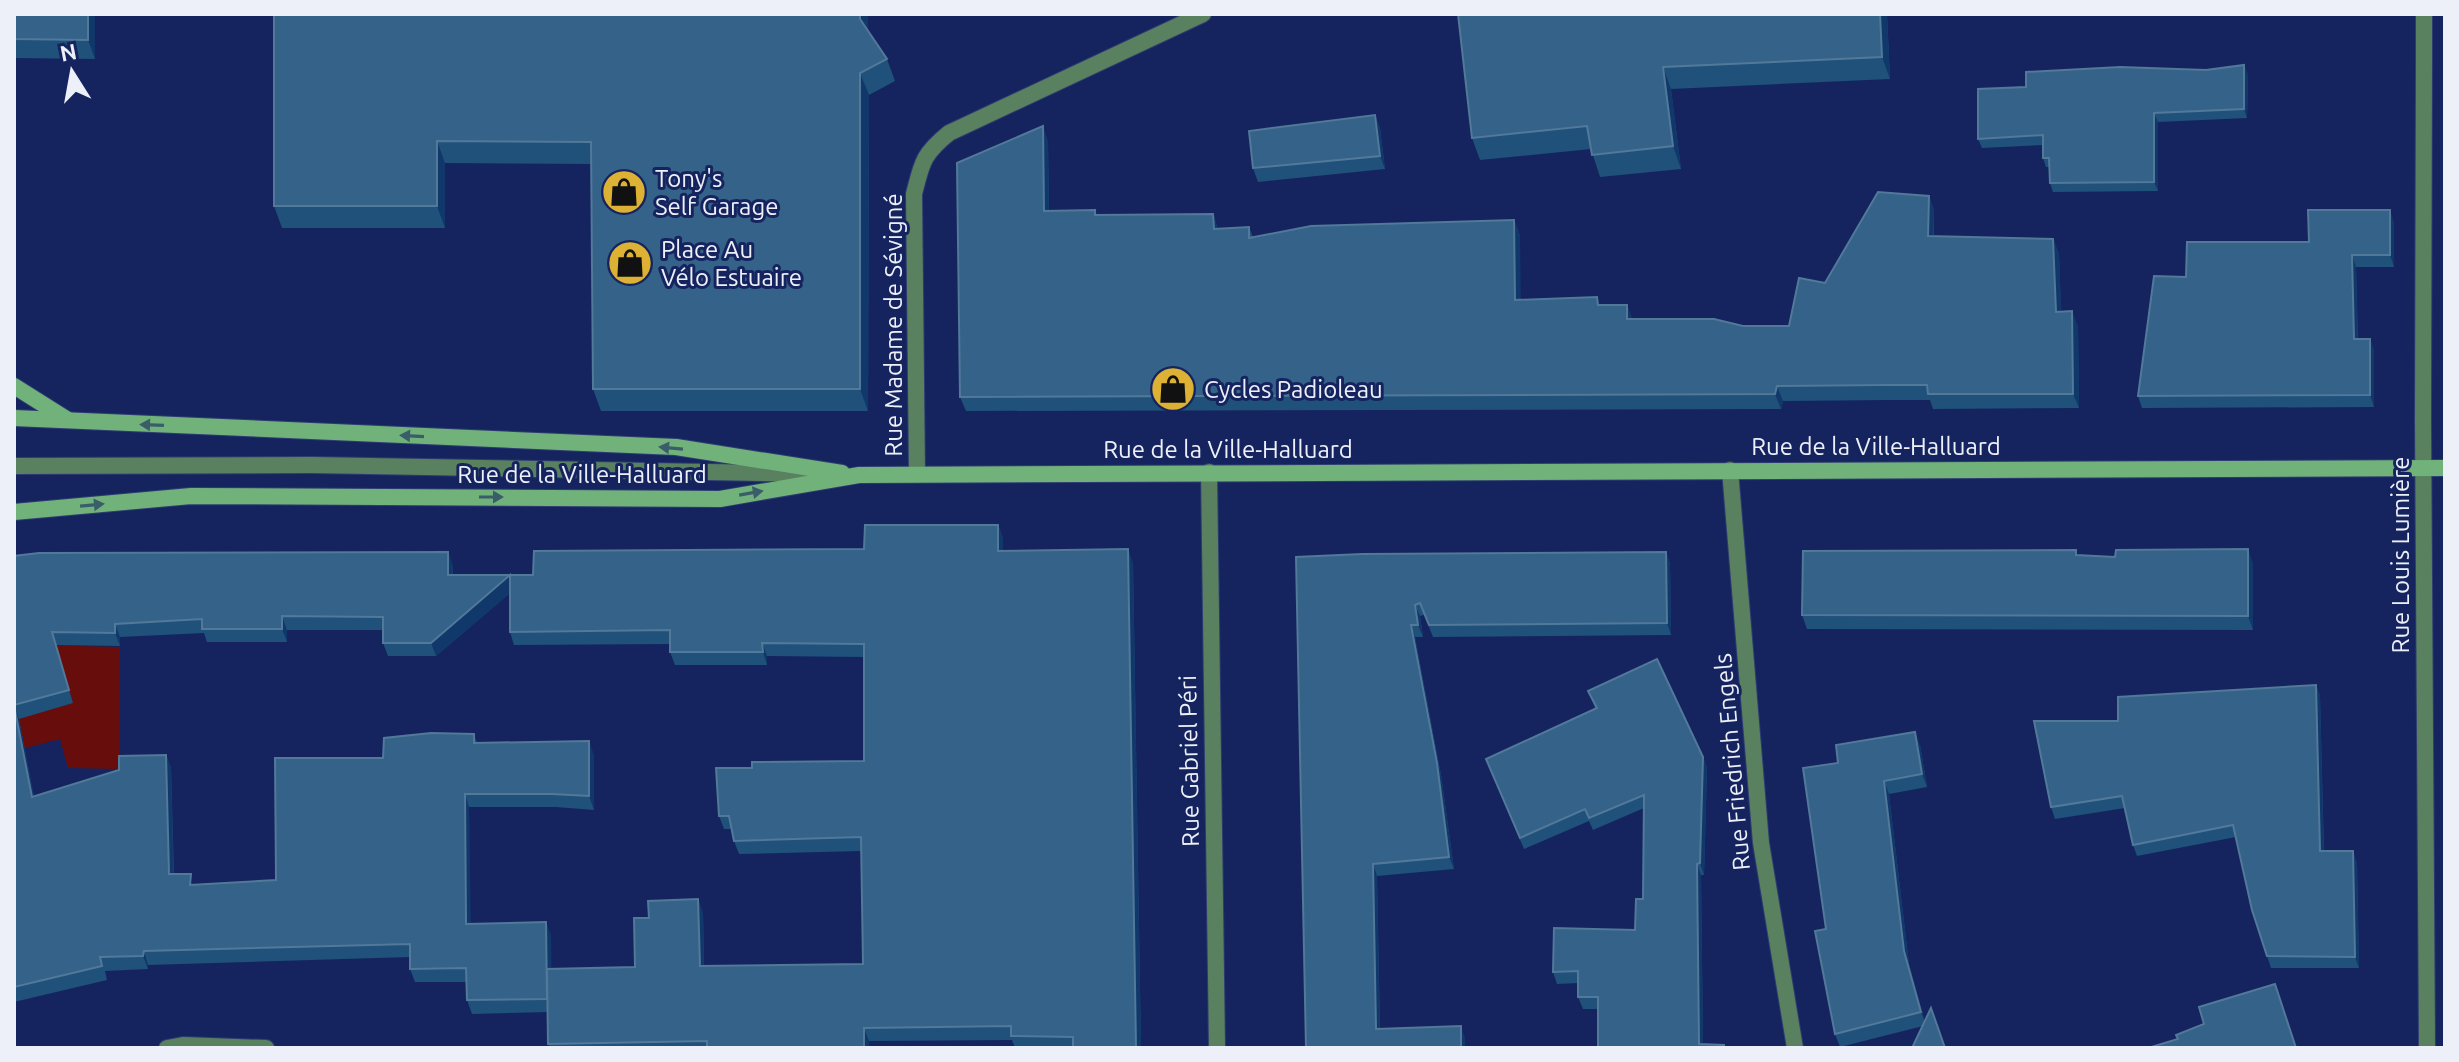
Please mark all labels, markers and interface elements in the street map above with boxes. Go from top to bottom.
north arrow [32,32,112,112]
text: N [58,38,79,66]
place label: Tony's Self Garage [655,165,778,220]
shop icon: Tony's Self Garage [600,168,648,216]
street label: Rue Madame de Sévigné [880,193,907,457]
place label: Place Au Vélo Estuaire [661,236,802,291]
shop icon: Place Au Vélo Estuaire [606,239,654,287]
shop icon: Cycles Padioleau [1149,365,1197,413]
place label: Cycles Padioleau [1204,376,1383,403]
one-way arrow [139,418,164,431]
one-way arrow [399,429,424,442]
street label: Rue de la Ville-Halluard [1751,433,2001,460]
street label: Rue de la Ville-Halluard [1103,436,1353,463]
one-way arrow [658,441,683,454]
street label: Rue Louis Lumière [2387,456,2414,654]
street label: Rue de la Ville-Halluard [457,461,707,488]
one-way arrow [739,487,764,499]
one-way arrow [479,491,504,503]
one-way arrow [80,498,105,511]
street label: Rue Friedrich Engels [1709,652,1755,872]
street label: Rue Gabriel Péri [1174,675,1204,847]

